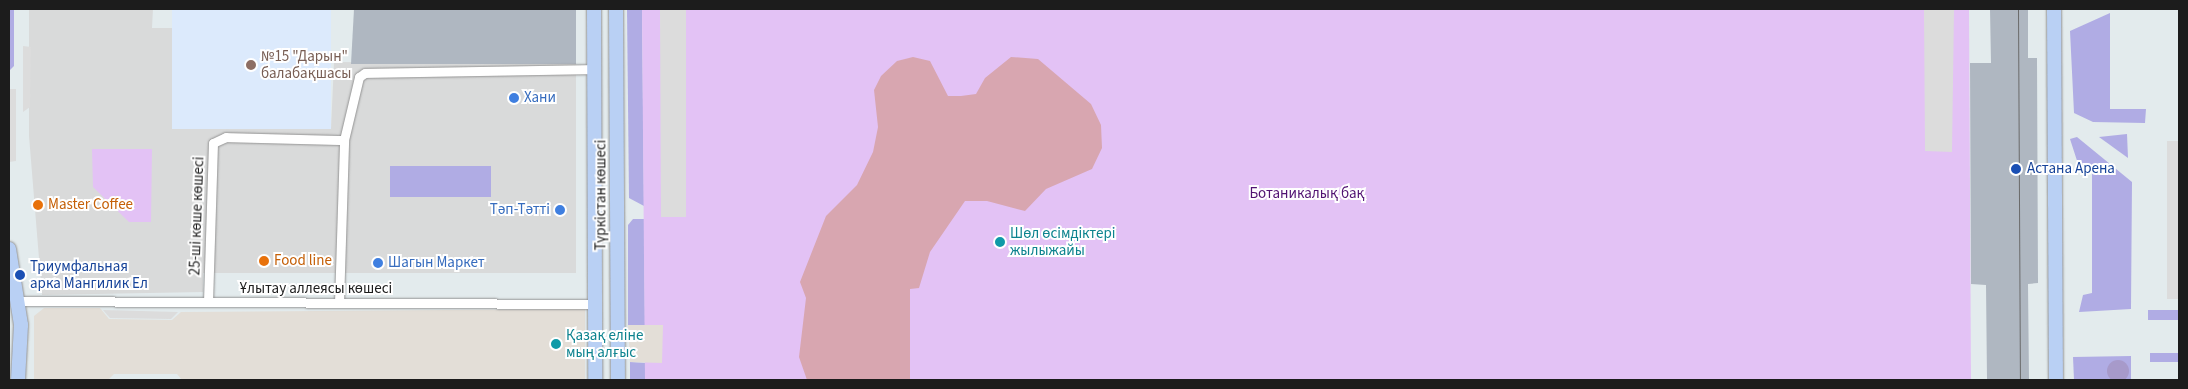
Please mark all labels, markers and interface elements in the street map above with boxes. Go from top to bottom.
place label: №15 "Дарын" балабақшасы [261,47,351,82]
marker: №15 "Дарын" балабақшасы [245,59,257,71]
place label: Хани [524,89,556,107]
marker: Хани [508,92,520,104]
street label: Түркістан көшесі [592,140,610,250]
street label: 25-ші көше көшесі [186,156,208,276]
place label: Астана Арена [2027,160,2115,178]
marker: Астана Арена [2009,162,2023,176]
park label: Ботаникалық бақ [1249,185,1365,203]
place label: Master Coffee [48,196,133,214]
marker: Master Coffee [32,199,44,211]
place label: Тәп-Тәтті [490,201,550,219]
marker: Тәп-Тәтті [554,204,566,216]
place label: Шөл өсімдіктері жылыжайы [1010,224,1115,259]
marker: Шөл өсімдіктері жылыжайы [994,236,1006,248]
place label: Food line [274,252,332,270]
place label: Шагын Маркет [388,254,485,272]
marker: Food line [258,255,270,267]
place label: Триумфальная арка Мангилик Ел [30,257,148,292]
marker: Шагын Маркет [372,257,384,269]
marker: Триумфальная арка Мангилик Ел [14,269,26,281]
street label: Ұлытау аллеясы көшесі [240,280,392,298]
place label: Қазақ еліне мың алғыс [566,326,643,361]
marker: Қазақ еліне мың алғыс [550,338,562,350]

